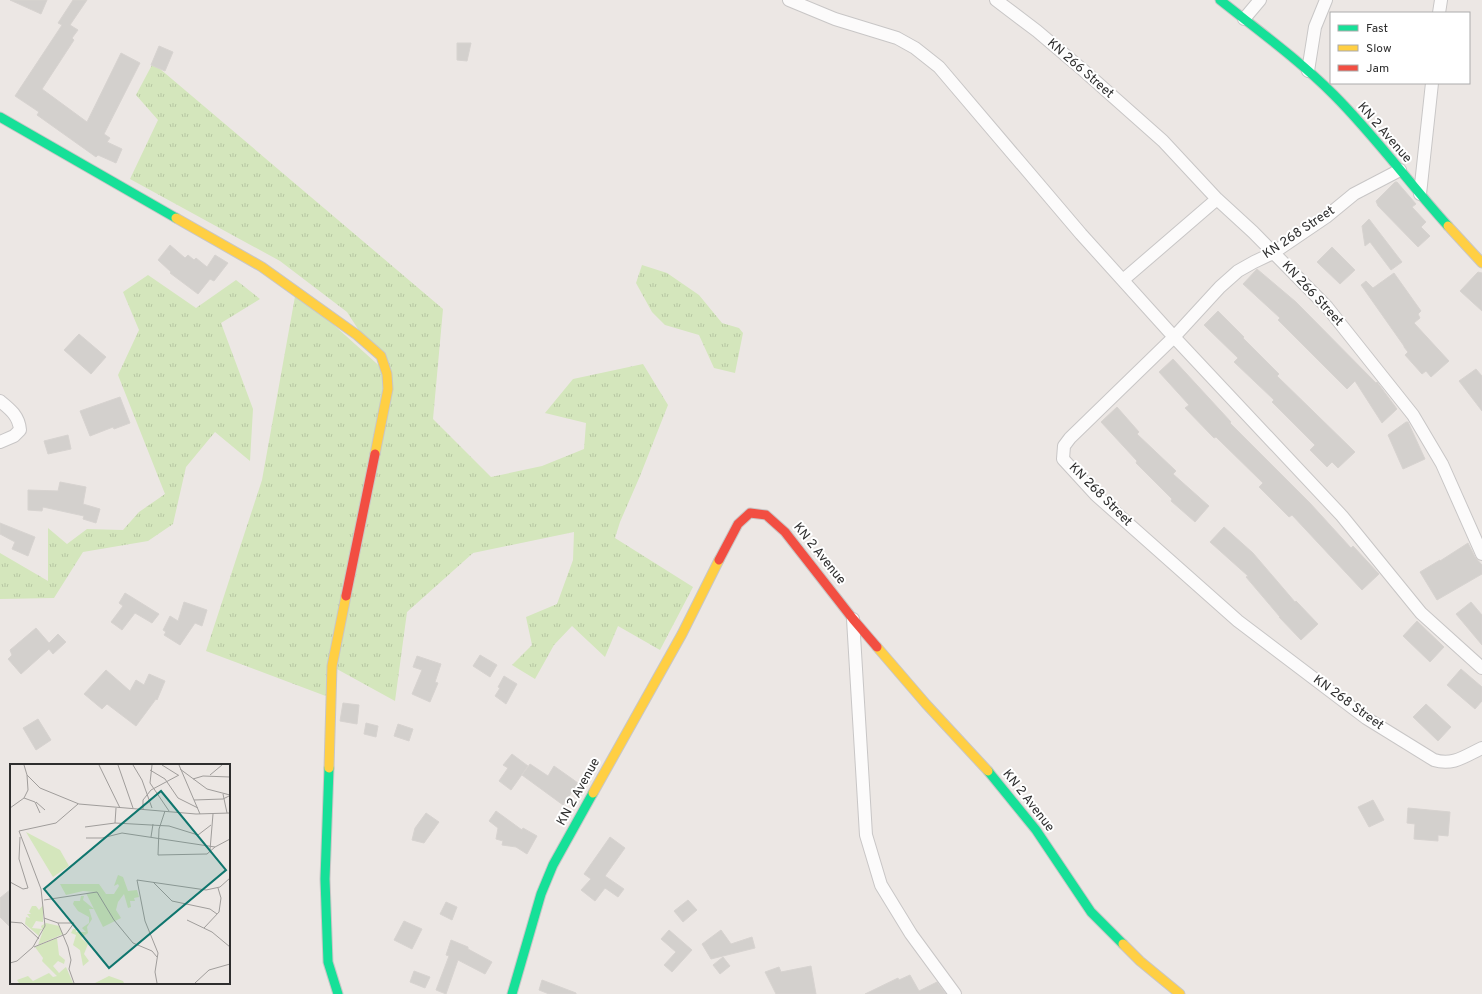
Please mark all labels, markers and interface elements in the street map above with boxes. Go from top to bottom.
legend [1330,12,1470,84]
text: Fast [1366,21,1388,37]
street label: KN 266 Street [1043,36,1117,102]
text: Slow [1366,41,1392,57]
text: Jam [1366,61,1389,77]
street label: KN 2 Avenue [1353,100,1415,166]
street label: KN 268 Street [1260,203,1338,263]
street label: KN 266 Street [1278,258,1346,330]
street label: KN 268 Street [1065,460,1135,530]
street label: KN 2 Avenue [789,520,849,588]
street label: KN 268 Street [1310,672,1386,734]
street label: KN 2 Avenue [554,755,604,829]
inset map [10,764,230,984]
street label: KN 2 Avenue [999,767,1057,835]

